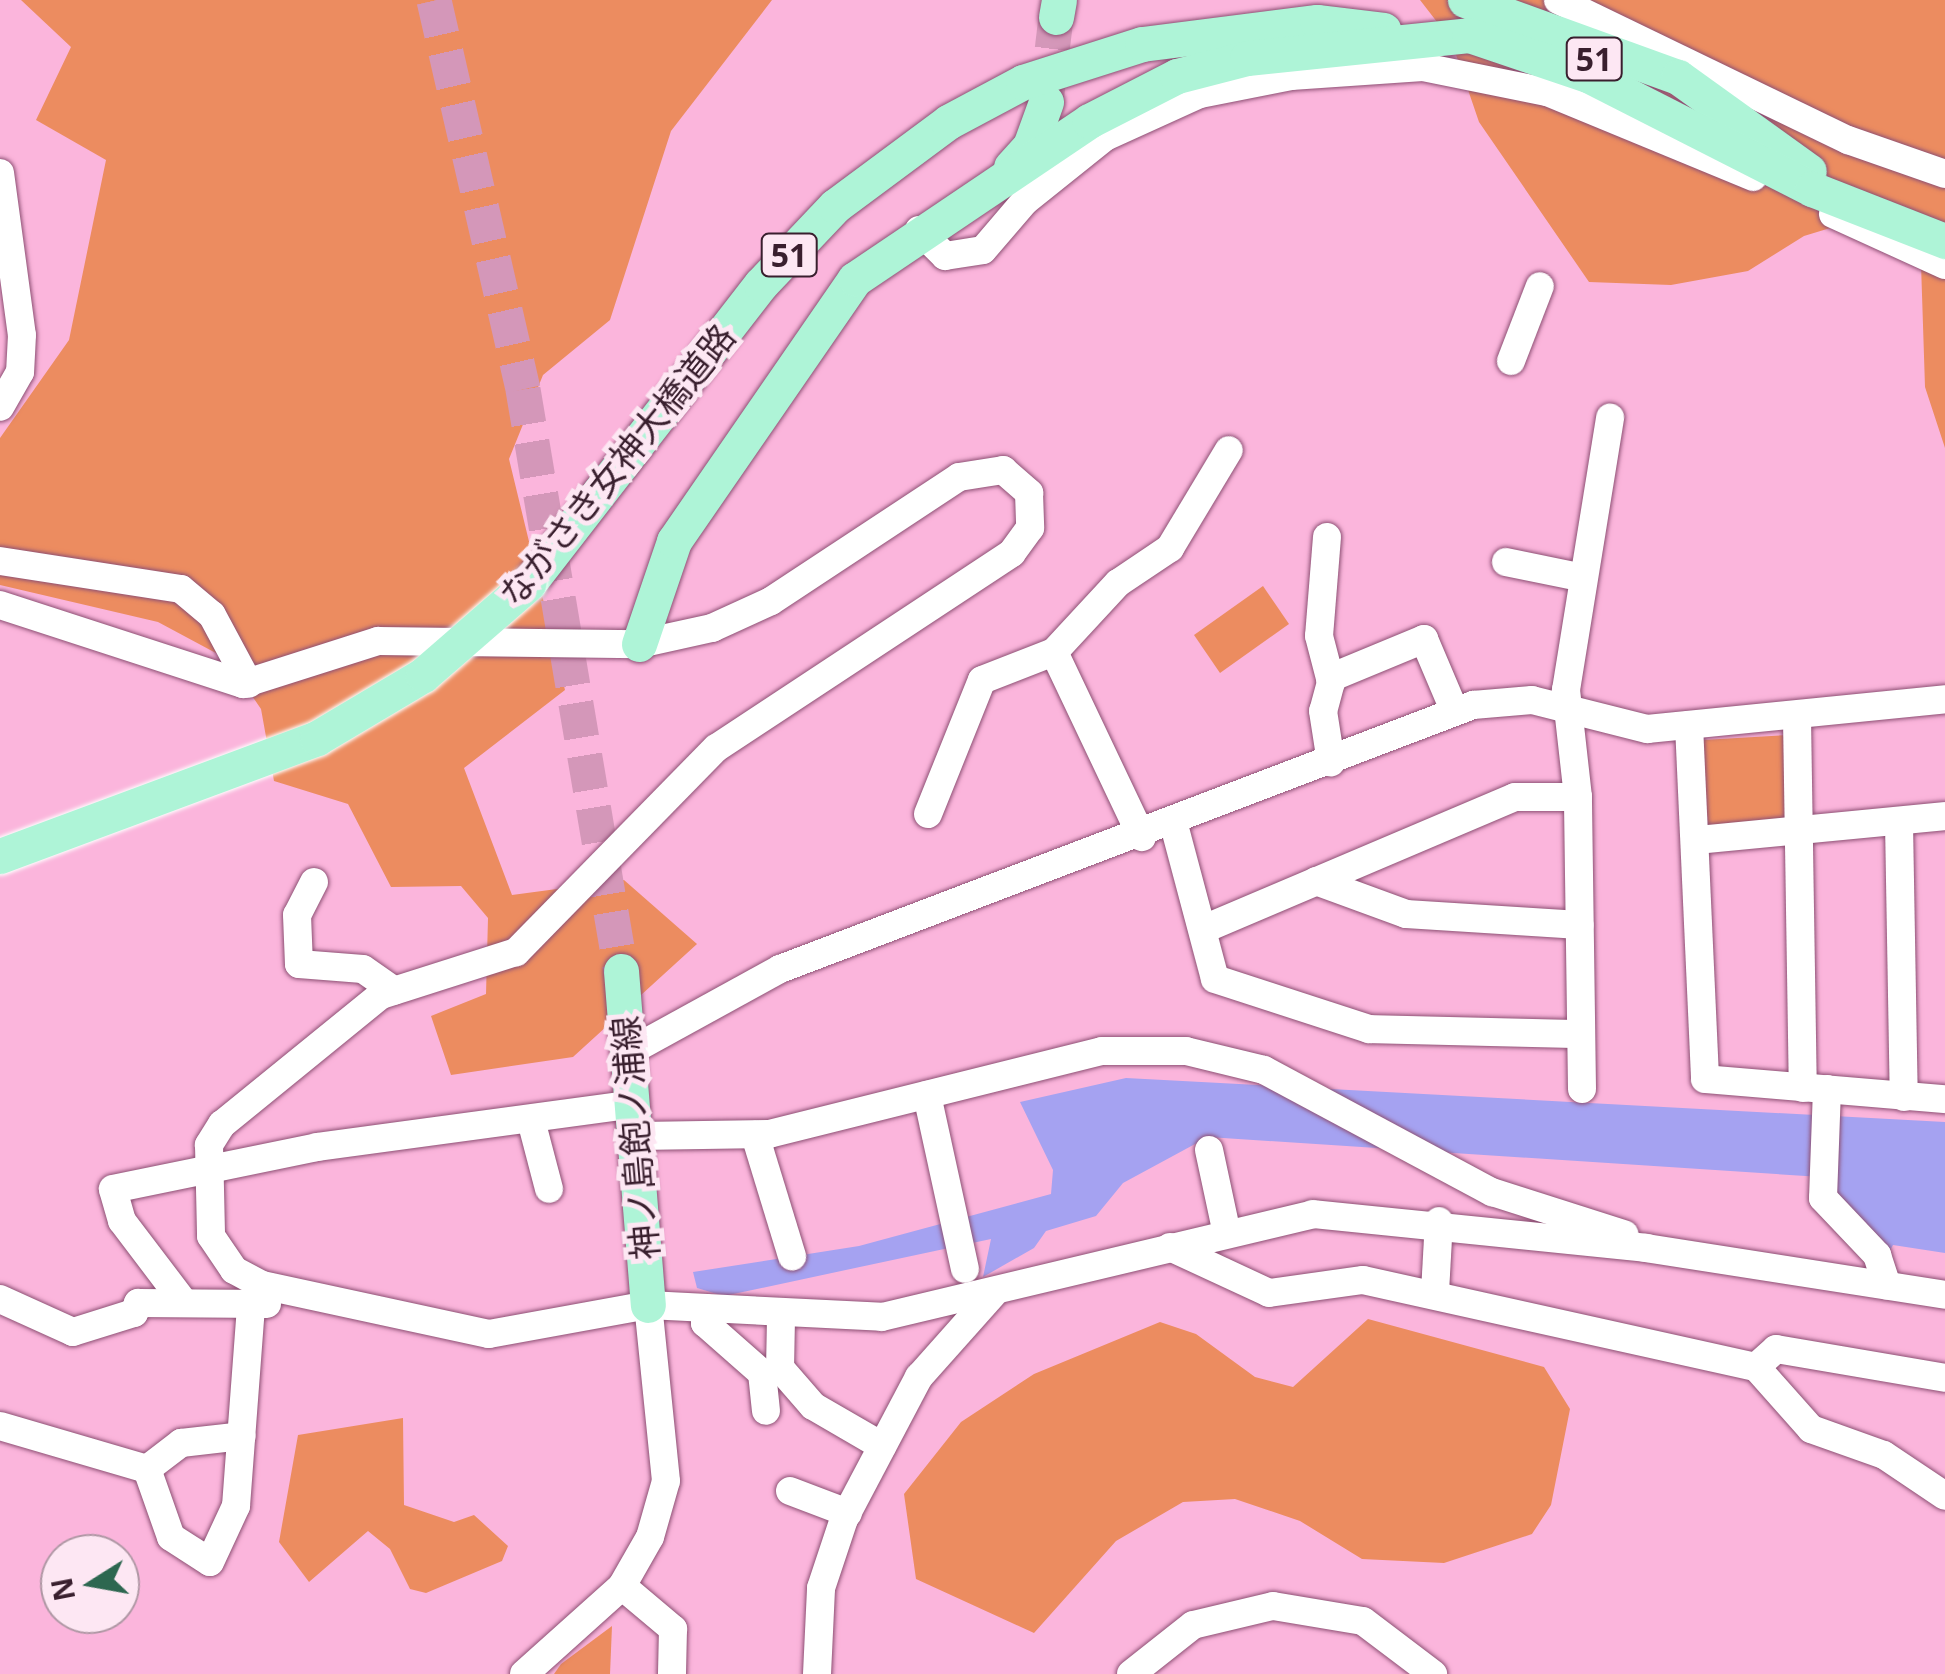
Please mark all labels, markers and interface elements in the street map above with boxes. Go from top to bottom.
road number: 51 [1564,32,1624,86]
road number: 51 [759,228,819,282]
street label: ながさき女神大橋道路 [491,316,743,614]
street label: 神ノ島飽ノ浦線 [603,1014,667,1262]
north arrow [40,1534,140,1634]
text: N [42,1575,83,1604]

